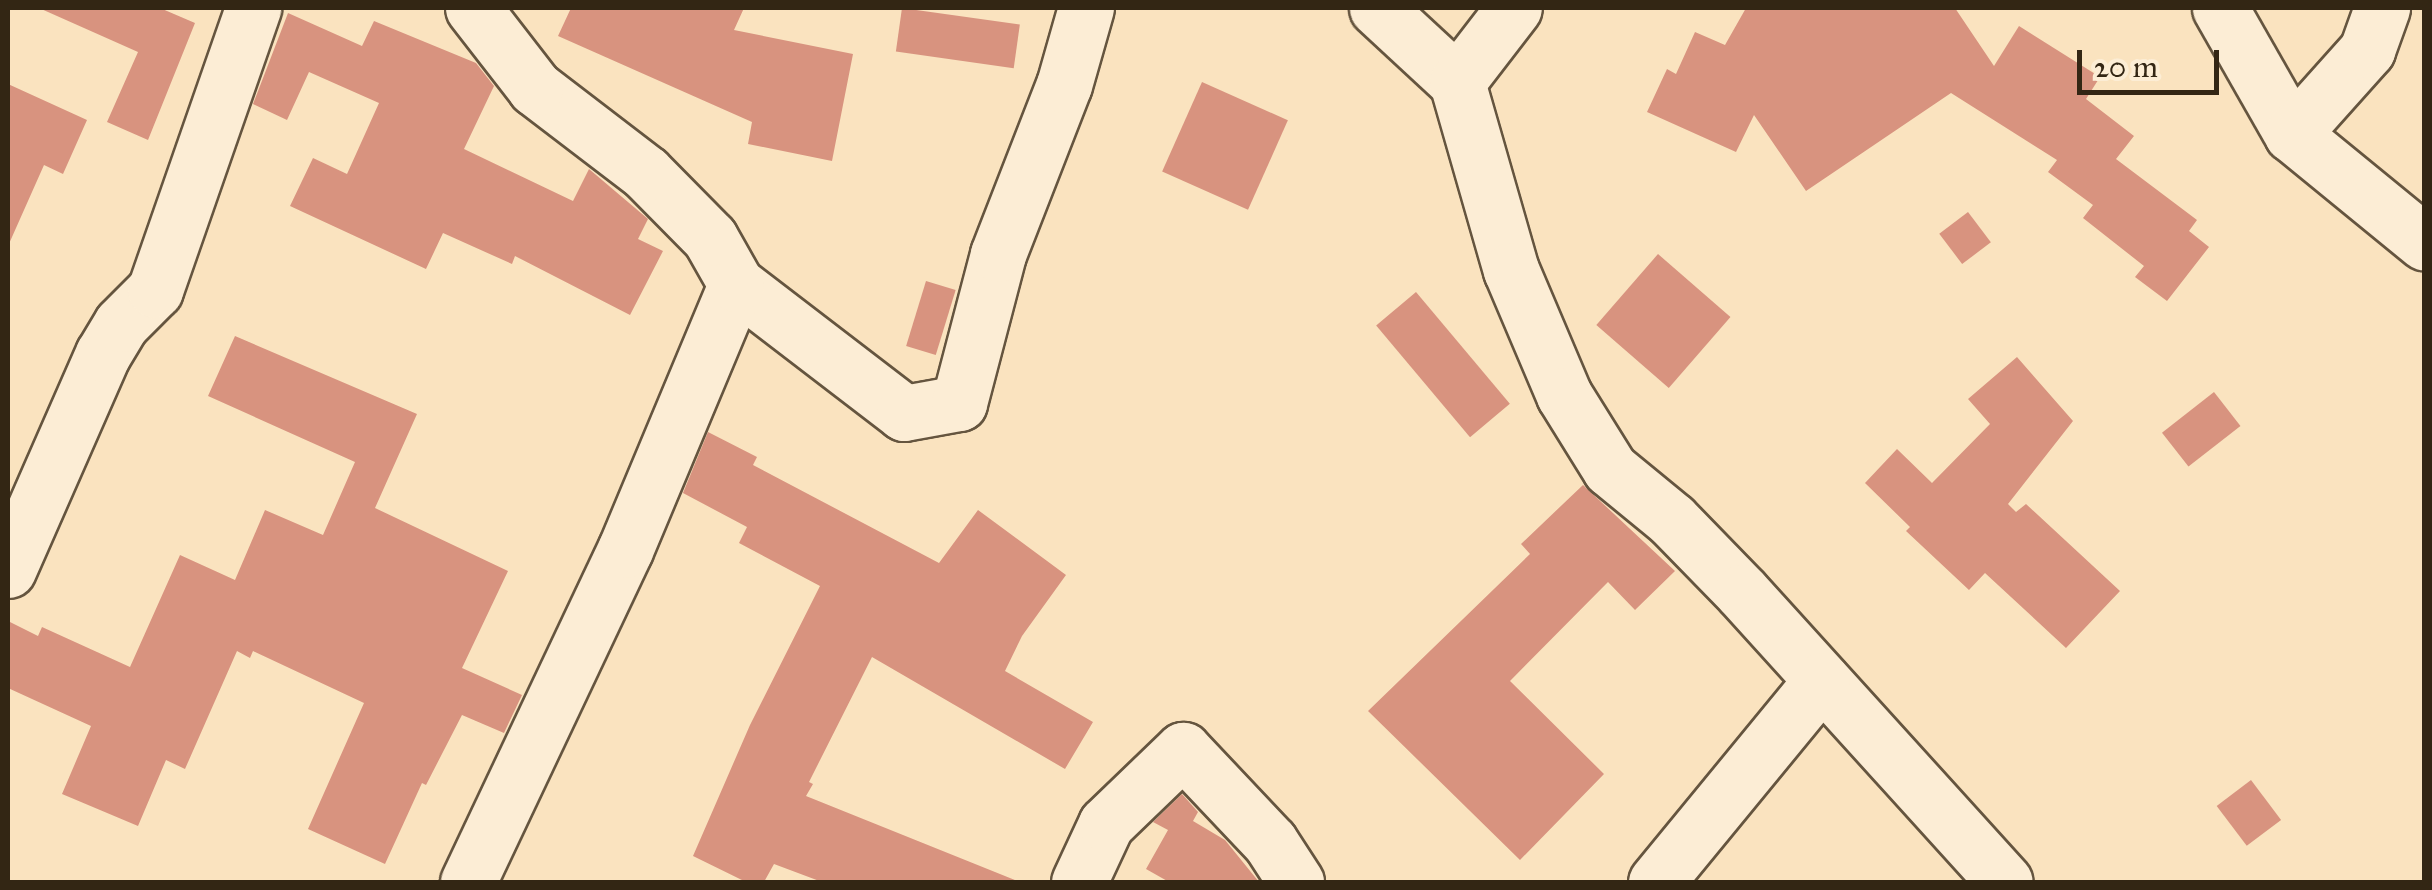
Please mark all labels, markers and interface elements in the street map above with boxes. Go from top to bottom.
scale bar [2082,30,2224,92]
text: 20 m [2094,49,2158,85]

